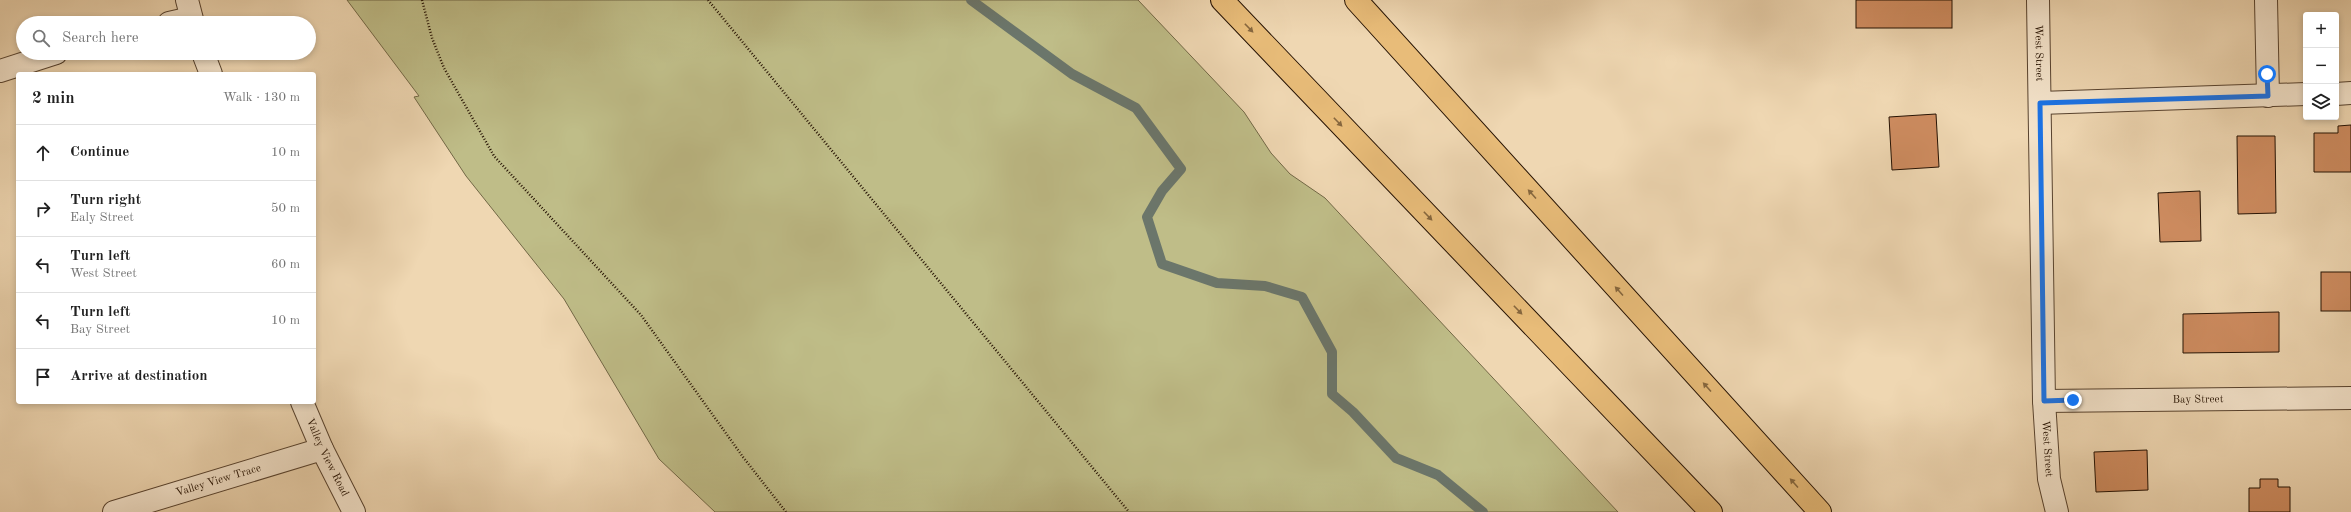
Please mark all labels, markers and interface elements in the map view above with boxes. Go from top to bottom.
map controls [2303,12,2339,120]
button: + [2303,12,2339,48]
search box [16,16,316,60]
one-way arrow [1244,23,1253,33]
street label: West Street [2033,25,2045,82]
icon: search [30,27,52,49]
text: Search here [62,31,139,46]
button: − [2303,48,2339,84]
route start [2258,65,2276,83]
button: layers [2303,84,2339,120]
text: 2 min [32,90,75,107]
text: Walk · 130 m [223,91,300,104]
one-way arrow [1334,117,1343,127]
icon: ahead [32,142,54,164]
text: Continue [70,145,129,160]
text: 10 m [271,146,300,159]
one-way arrow [1527,189,1537,199]
text: Turn right [70,193,141,208]
icon: right [32,198,54,220]
text: 50 m [271,202,300,215]
text: Ealy Street [70,211,134,224]
one-way arrow [1423,211,1433,221]
text: Turn left [70,249,130,264]
icon: left [32,254,54,276]
text: 60 m [271,258,300,271]
text: West Street [70,267,137,280]
one-way arrow [1615,285,1624,296]
text: Turn left [70,305,130,320]
one-way arrow [1513,305,1523,315]
icon: left [32,310,54,332]
text: 10 m [271,314,300,327]
text: Bay Street [70,323,130,336]
icon: arrive [32,366,54,388]
text: Arrive at destination [70,369,208,384]
one-way arrow [1702,382,1711,392]
route end [2064,391,2082,409]
street label: Bay Street [2172,394,2224,405]
street label: Valley View Road [304,417,351,499]
street label: West Street [2040,420,2054,478]
street label: Valley View Trace [174,462,262,498]
one-way arrow [1789,478,1799,488]

